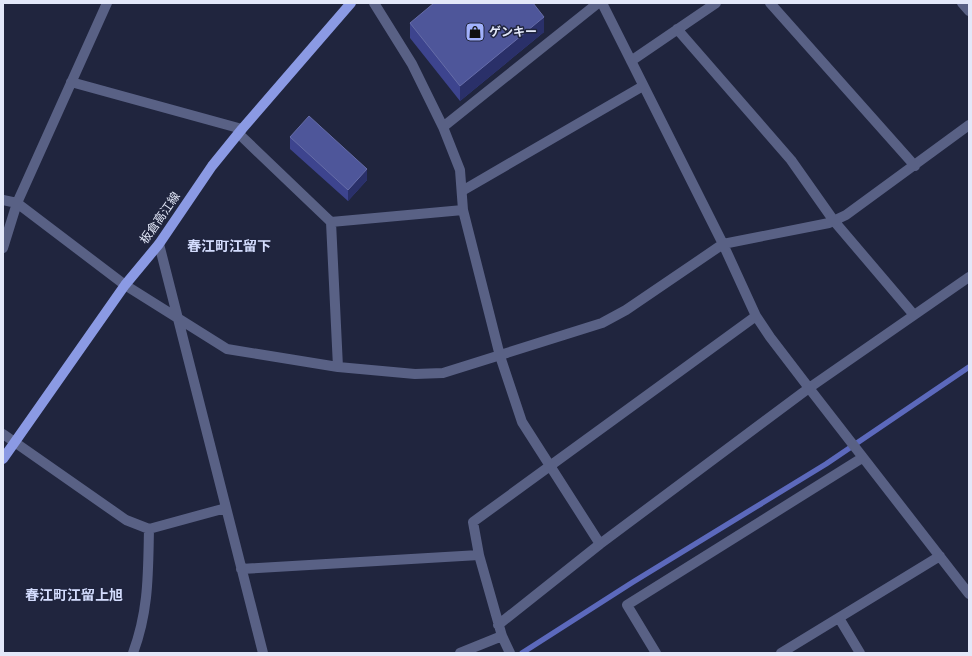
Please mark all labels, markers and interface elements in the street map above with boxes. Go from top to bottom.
shop icon: ゲンキー [464,21,486,43]
place label: ゲンキー [489,24,537,39]
street label: 板倉高江線 [136,189,183,247]
district label: 春江町江留下 [187,237,271,255]
district label: 春江町江留上旭 [25,586,123,604]

